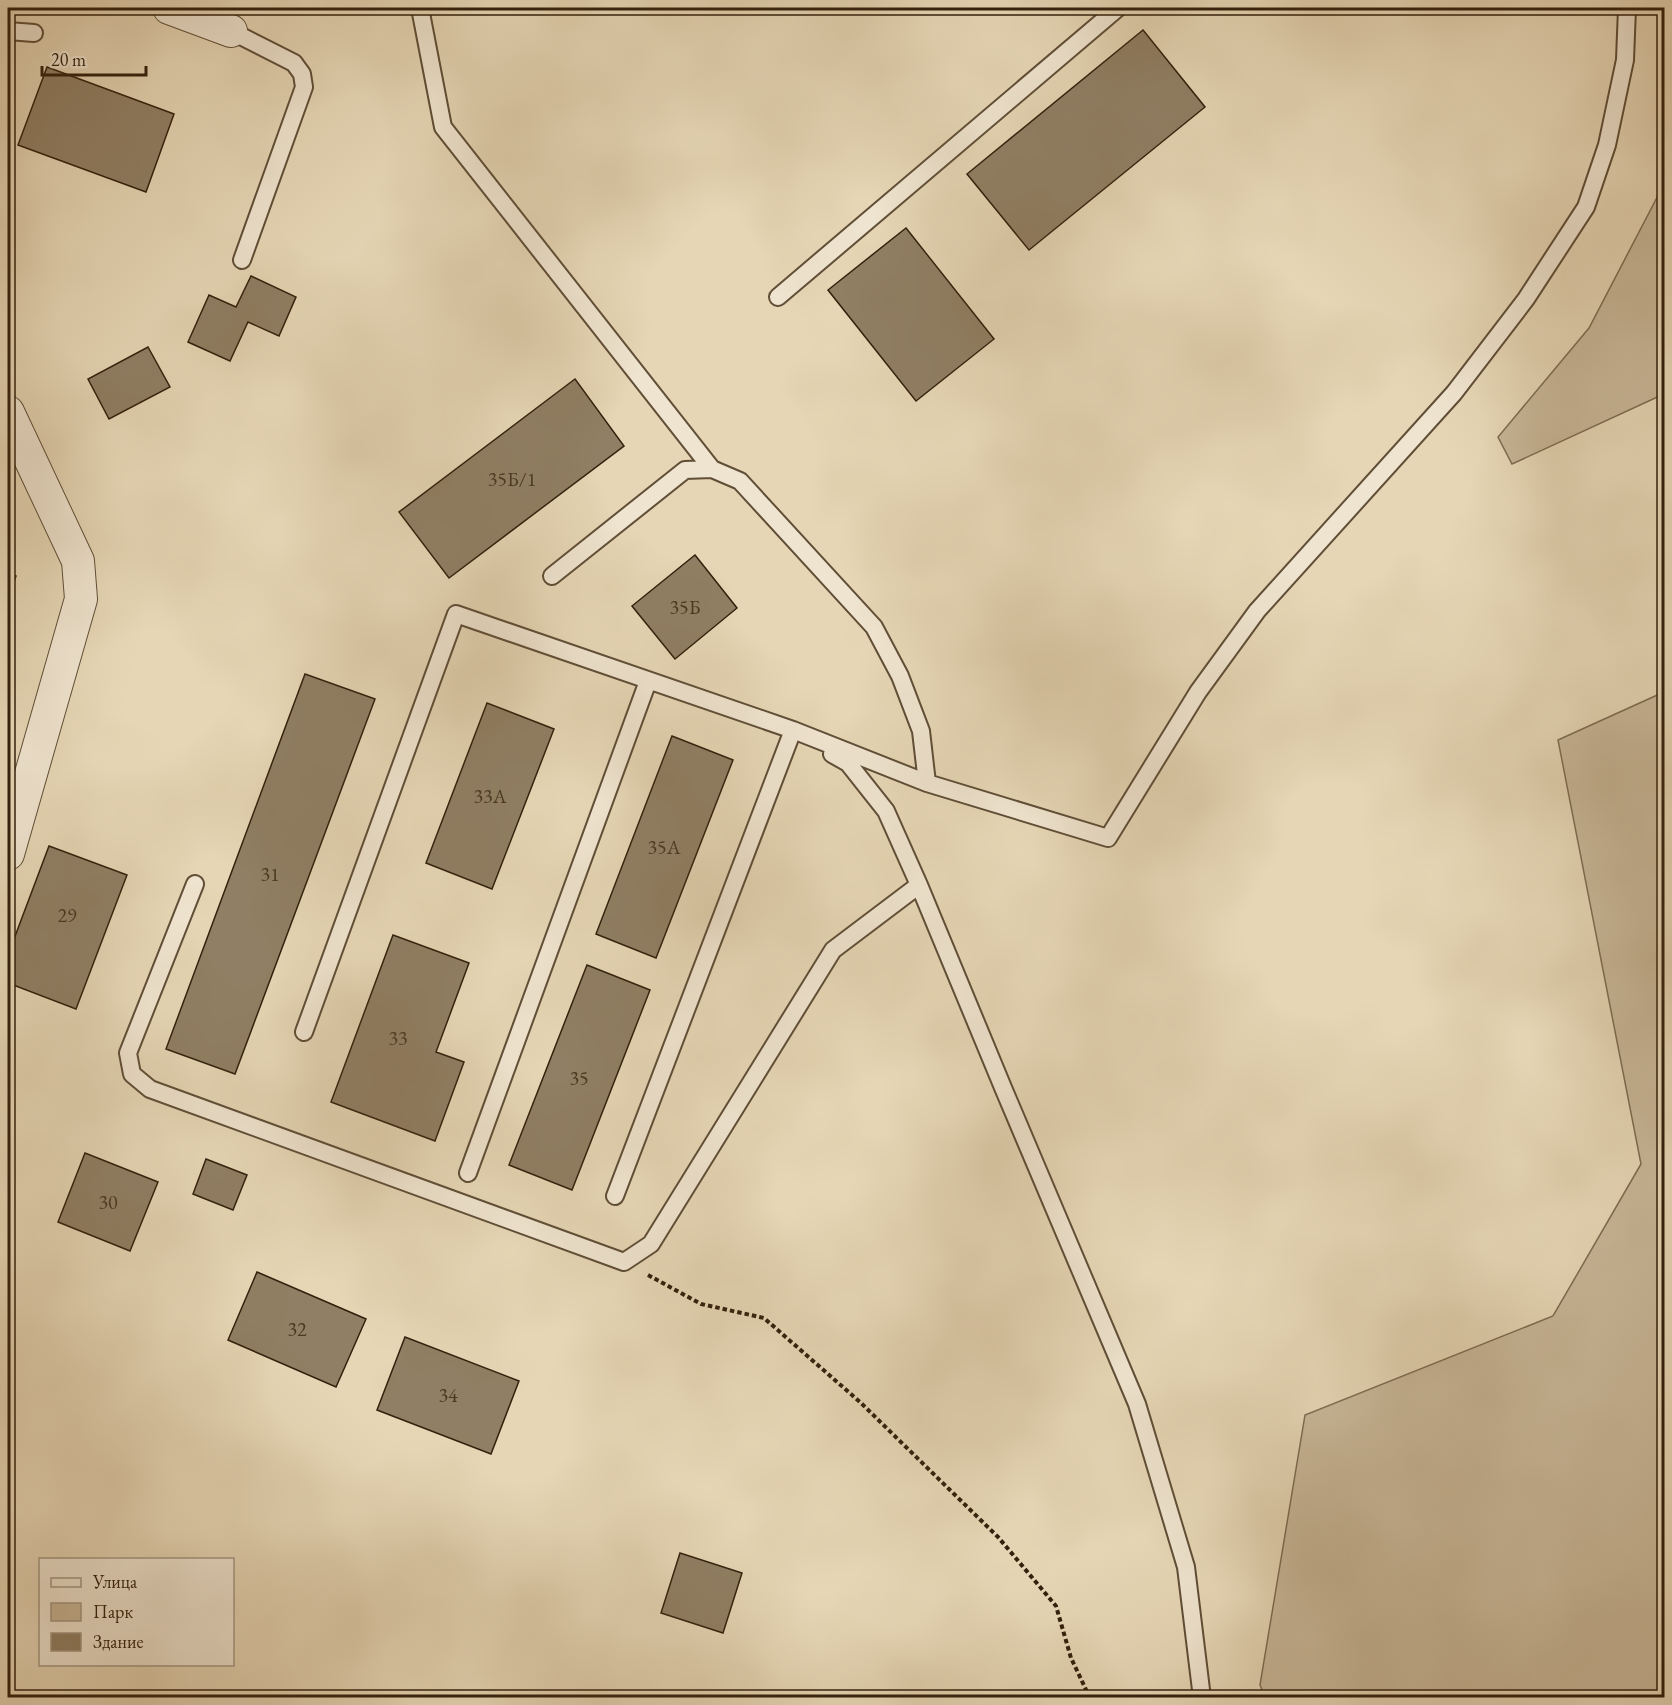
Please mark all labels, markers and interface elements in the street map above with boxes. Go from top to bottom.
scale bar [42,39,146,77]
text: 20 m [51,48,86,71]
house number: 35Б/1 [488,466,536,492]
house number: 35Б [670,594,701,620]
house number: 33А [473,783,507,809]
house number: 35А [647,834,681,860]
house number: 31 [260,861,280,887]
house number: 29 [57,902,77,928]
house number: 33 [388,1025,408,1051]
house number: 35 [569,1065,589,1091]
house number: 30 [98,1189,118,1215]
house number: 32 [287,1316,307,1342]
house number: 34 [438,1382,458,1408]
legend [39,1558,234,1666]
text: Улица [92,1570,138,1593]
text: Парк [93,1600,133,1623]
text: Здание [93,1630,143,1653]

